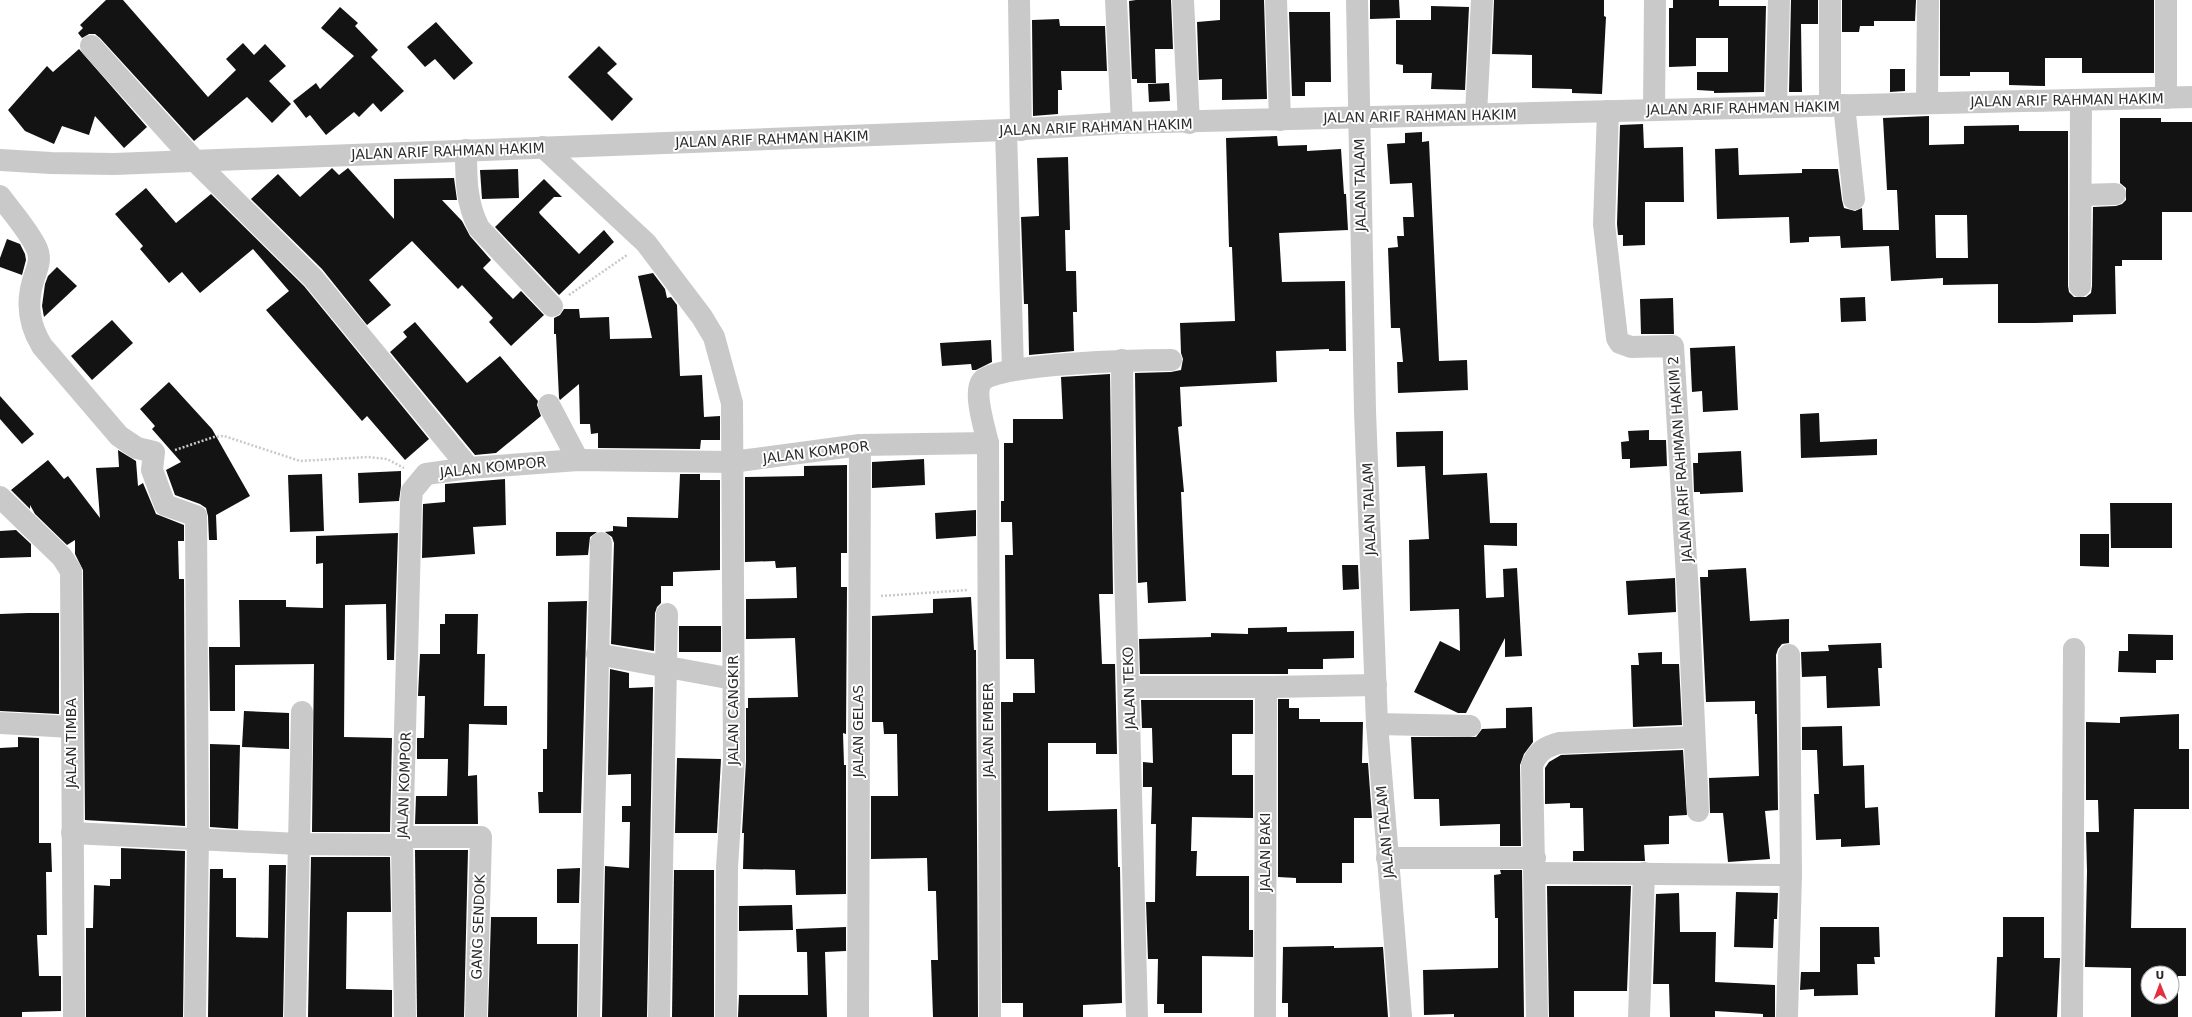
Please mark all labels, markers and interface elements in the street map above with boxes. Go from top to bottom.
street label: JALAN ARIF RAHMAN HAKIM [1969,90,2164,110]
street label: JALAN ARIF RAHMAN HAKIM [1645,98,1840,118]
street label: JALAN ARIF RAHMAN HAKIM [1322,106,1517,126]
street label: JALAN ARIF RAHMAN HAKIM [998,116,1193,138]
street label: JALAN ARIF RAHMAN HAKIM [674,128,869,150]
street label: JALAN TALAM [1351,138,1369,233]
street label: JALAN ARIF RAHMAN HAKIM [350,140,545,162]
street label: JALAN ARIF RAHMAN HAKIM 2 [1665,355,1695,564]
street label: JALAN KOMPOR [761,438,870,467]
street label: JALAN KOMPOR [438,453,547,481]
street label: JALAN TALAM [1359,462,1379,557]
street label: JALAN TEKO [1120,646,1138,731]
street label: JALAN CANGKIR [725,655,741,766]
street label: JALAN EMBER [980,682,996,779]
street label: JALAN GELAS [850,685,866,778]
street label: JALAN TIMBA [63,698,79,789]
street label: JALAN KOMPOR [394,731,414,840]
street label: JALAN TALAM [1373,785,1397,880]
street label: JALAN BAKI [1257,813,1273,892]
street label: GANG SENDOK [468,873,488,980]
north arrow [2140,965,2180,1005]
text: U [2155,969,2164,982]

